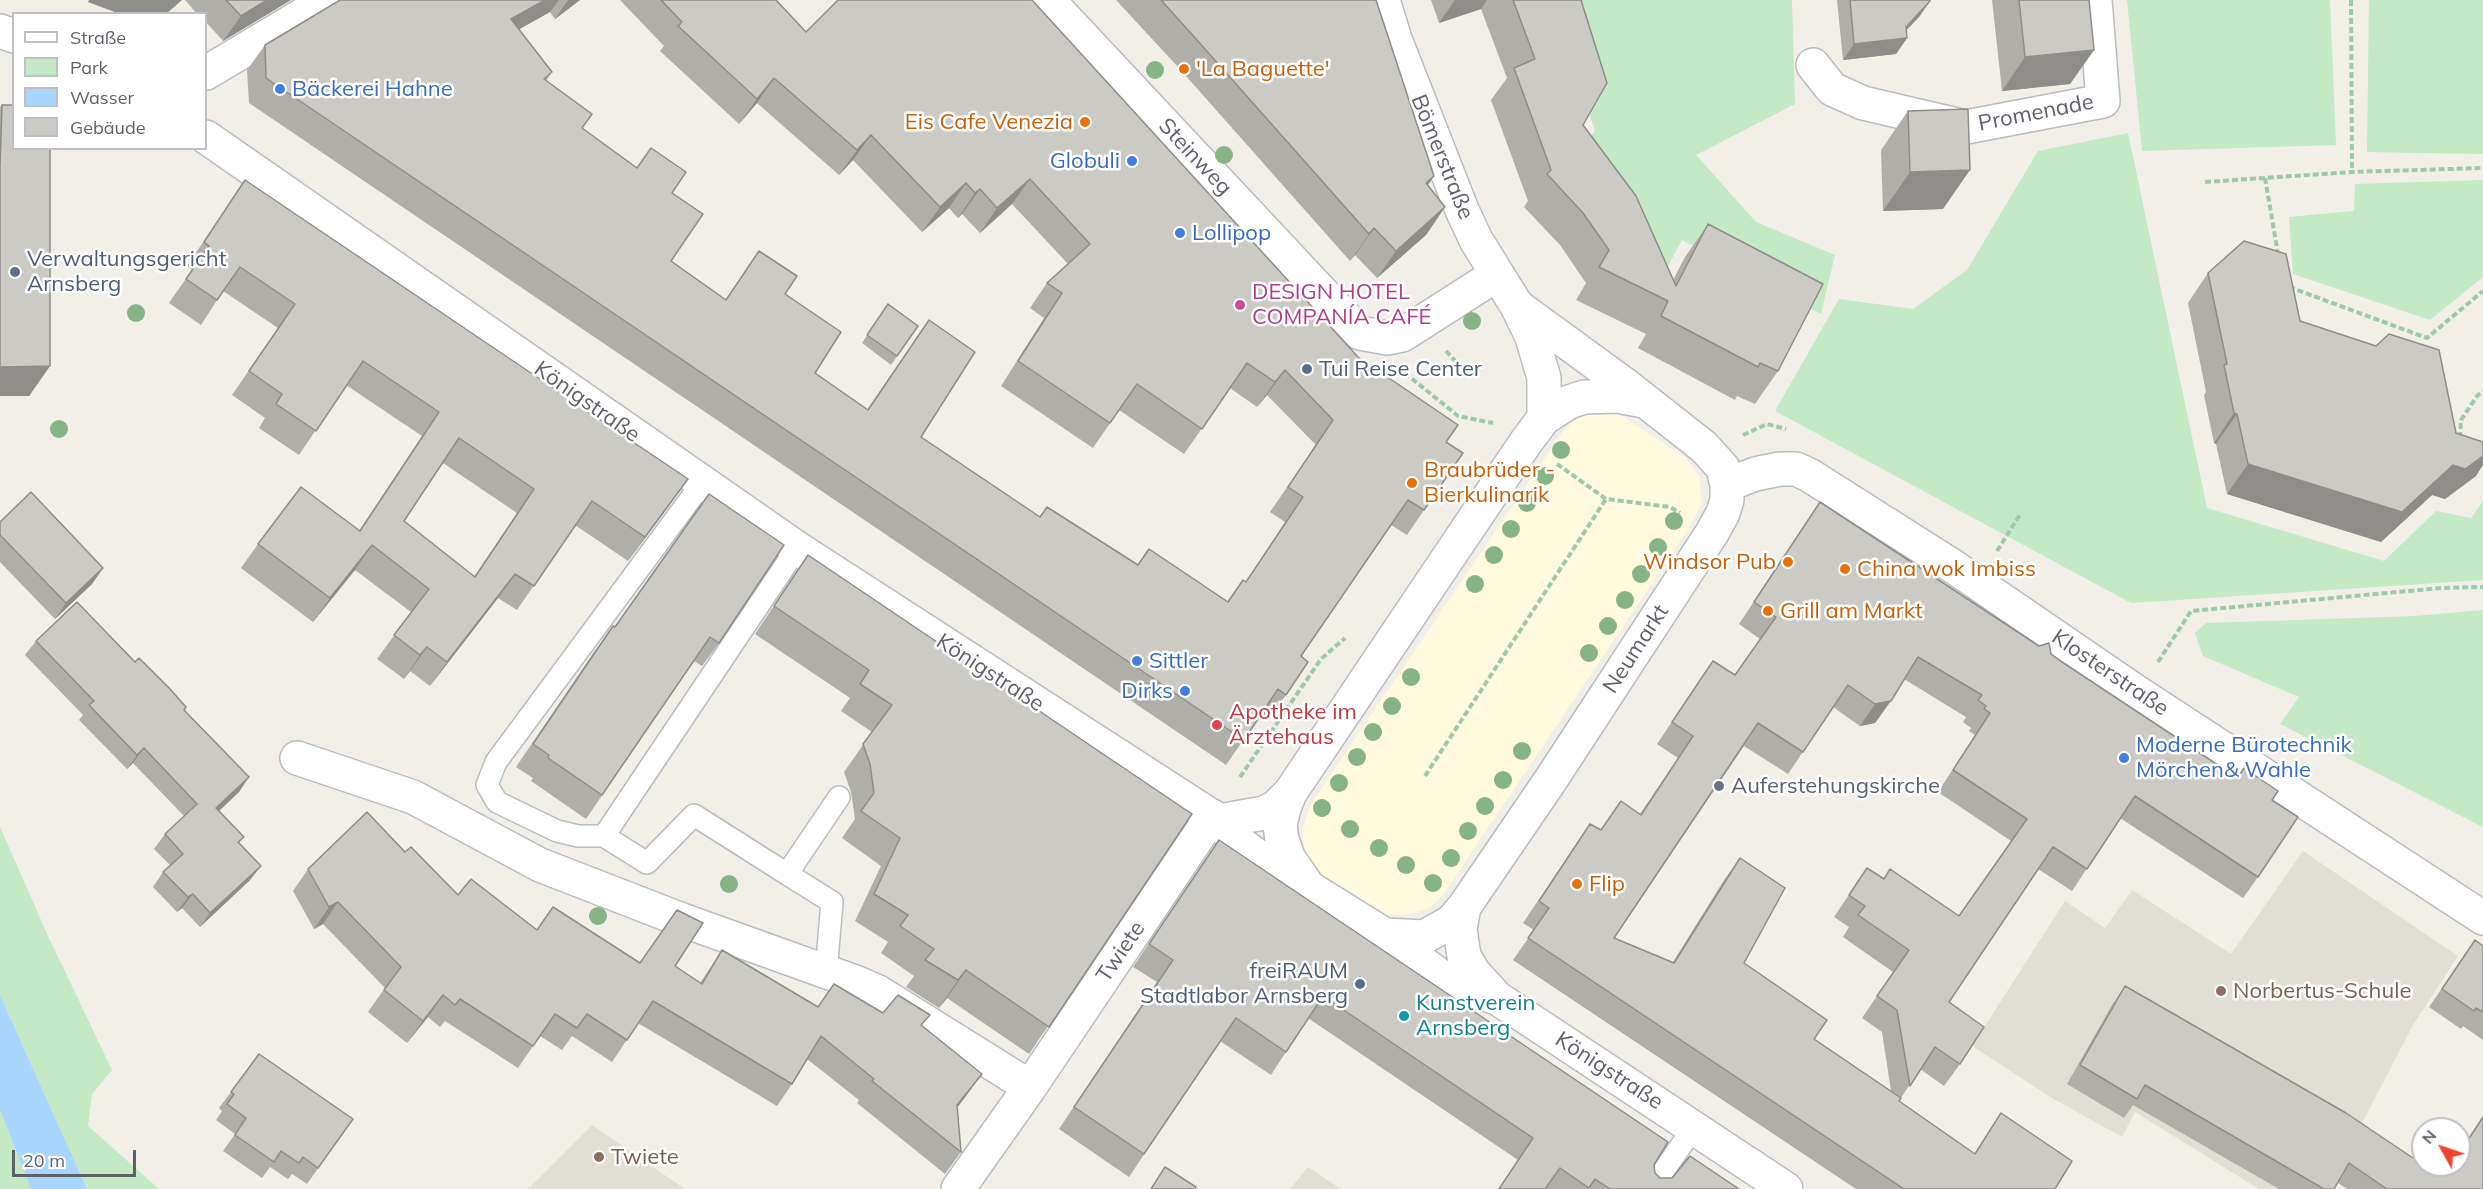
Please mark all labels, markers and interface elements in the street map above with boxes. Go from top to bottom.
legend [12,12,207,150]
text: Straße [70,26,126,49]
text: Park [70,56,108,79]
place label: 'La Baguette' [1196,56,1330,82]
marker: 'La Baguette' [1177,62,1191,76]
place label: Bäckerei Hahne [292,76,453,102]
marker: Bäckerei Hahne [273,82,287,96]
text: Wasser [70,86,134,109]
street label: Promenade [1976,89,2096,137]
street label: Bömerstraße [1405,91,1479,223]
place label: Eis Cafe Venezia [905,109,1073,135]
street label: Steinweg [1153,113,1237,201]
marker: Eis Cafe Venezia [1078,115,1092,129]
text: Gebäude [70,116,146,139]
place label: Globuli [1050,148,1120,174]
marker: Globuli [1125,154,1139,168]
place label: Lollipop [1192,220,1271,246]
marker: Lollipop [1173,226,1187,240]
place label: Verwaltungsgericht Arnsberg [27,246,226,298]
marker: Verwaltungsgericht Arnsberg [8,265,22,279]
place label: DESIGN HOTEL COMPANÍA CAFÉ [1252,279,1432,330]
marker: DESIGN HOTEL COMPANÍA CAFÉ [1233,298,1247,312]
street label: Königstraße [529,356,645,448]
place label: Tui Reise Center [1319,356,1482,382]
marker: Tui Reise Center [1300,362,1314,376]
place label: Braubrüder - Bierkulinarik [1424,457,1555,508]
marker: Braubrüder - Bierkulinarik [1405,476,1419,490]
place label: Windsor Pub [1643,549,1776,575]
marker: Windsor Pub [1781,555,1795,569]
place label: China wok Imbiss [1857,556,2036,582]
marker: China wok Imbiss [1838,562,1852,576]
place label: Grill am Markt [1780,598,1923,624]
street label: Neumarkt [1598,600,1674,698]
marker: Grill am Markt [1761,604,1775,618]
street label: Klosterstraße [2046,624,2174,722]
street label: Königstraße [931,628,1049,718]
place label: Sittler [1149,648,1208,674]
marker: Sittler [1130,654,1144,668]
place label: Dirks [1121,678,1173,704]
marker: Dirks [1178,684,1192,698]
place label: Apotheke im Ärztehaus [1229,699,1357,750]
marker: Apotheke im Ärztehaus [1210,718,1224,732]
place label: Moderne Bürotechnik Mörchen& Wahle [2136,732,2352,784]
marker: Moderne Bürotechnik Mörchen& Wahle [2117,751,2131,765]
place label: Auferstehungskirche [1731,773,1940,799]
marker: Auferstehungskirche [1712,779,1726,793]
place label: Flip [1589,871,1625,897]
marker: Flip [1570,877,1584,891]
street label: Twiete [1091,917,1151,987]
place label: freiRAUM Stadtlabor Arnsberg [1140,958,1348,1010]
marker: freiRAUM Stadtlabor Arnsberg [1353,977,1367,991]
place label: Norbertus-Schule [2233,978,2411,1004]
marker: Norbertus-Schule [2214,984,2228,998]
place label: Kunstverein Arnsberg [1416,990,1535,1042]
marker: Kunstverein Arnsberg [1397,1009,1411,1023]
street label: Königstraße [1550,1026,1668,1116]
north arrow [2411,1117,2471,1177]
text: N [2417,1126,2440,1148]
scale bar [15,1138,140,1176]
place label: Twiete [611,1144,679,1170]
text: 20 m [23,1149,65,1172]
marker: Twiete [592,1150,606,1164]

